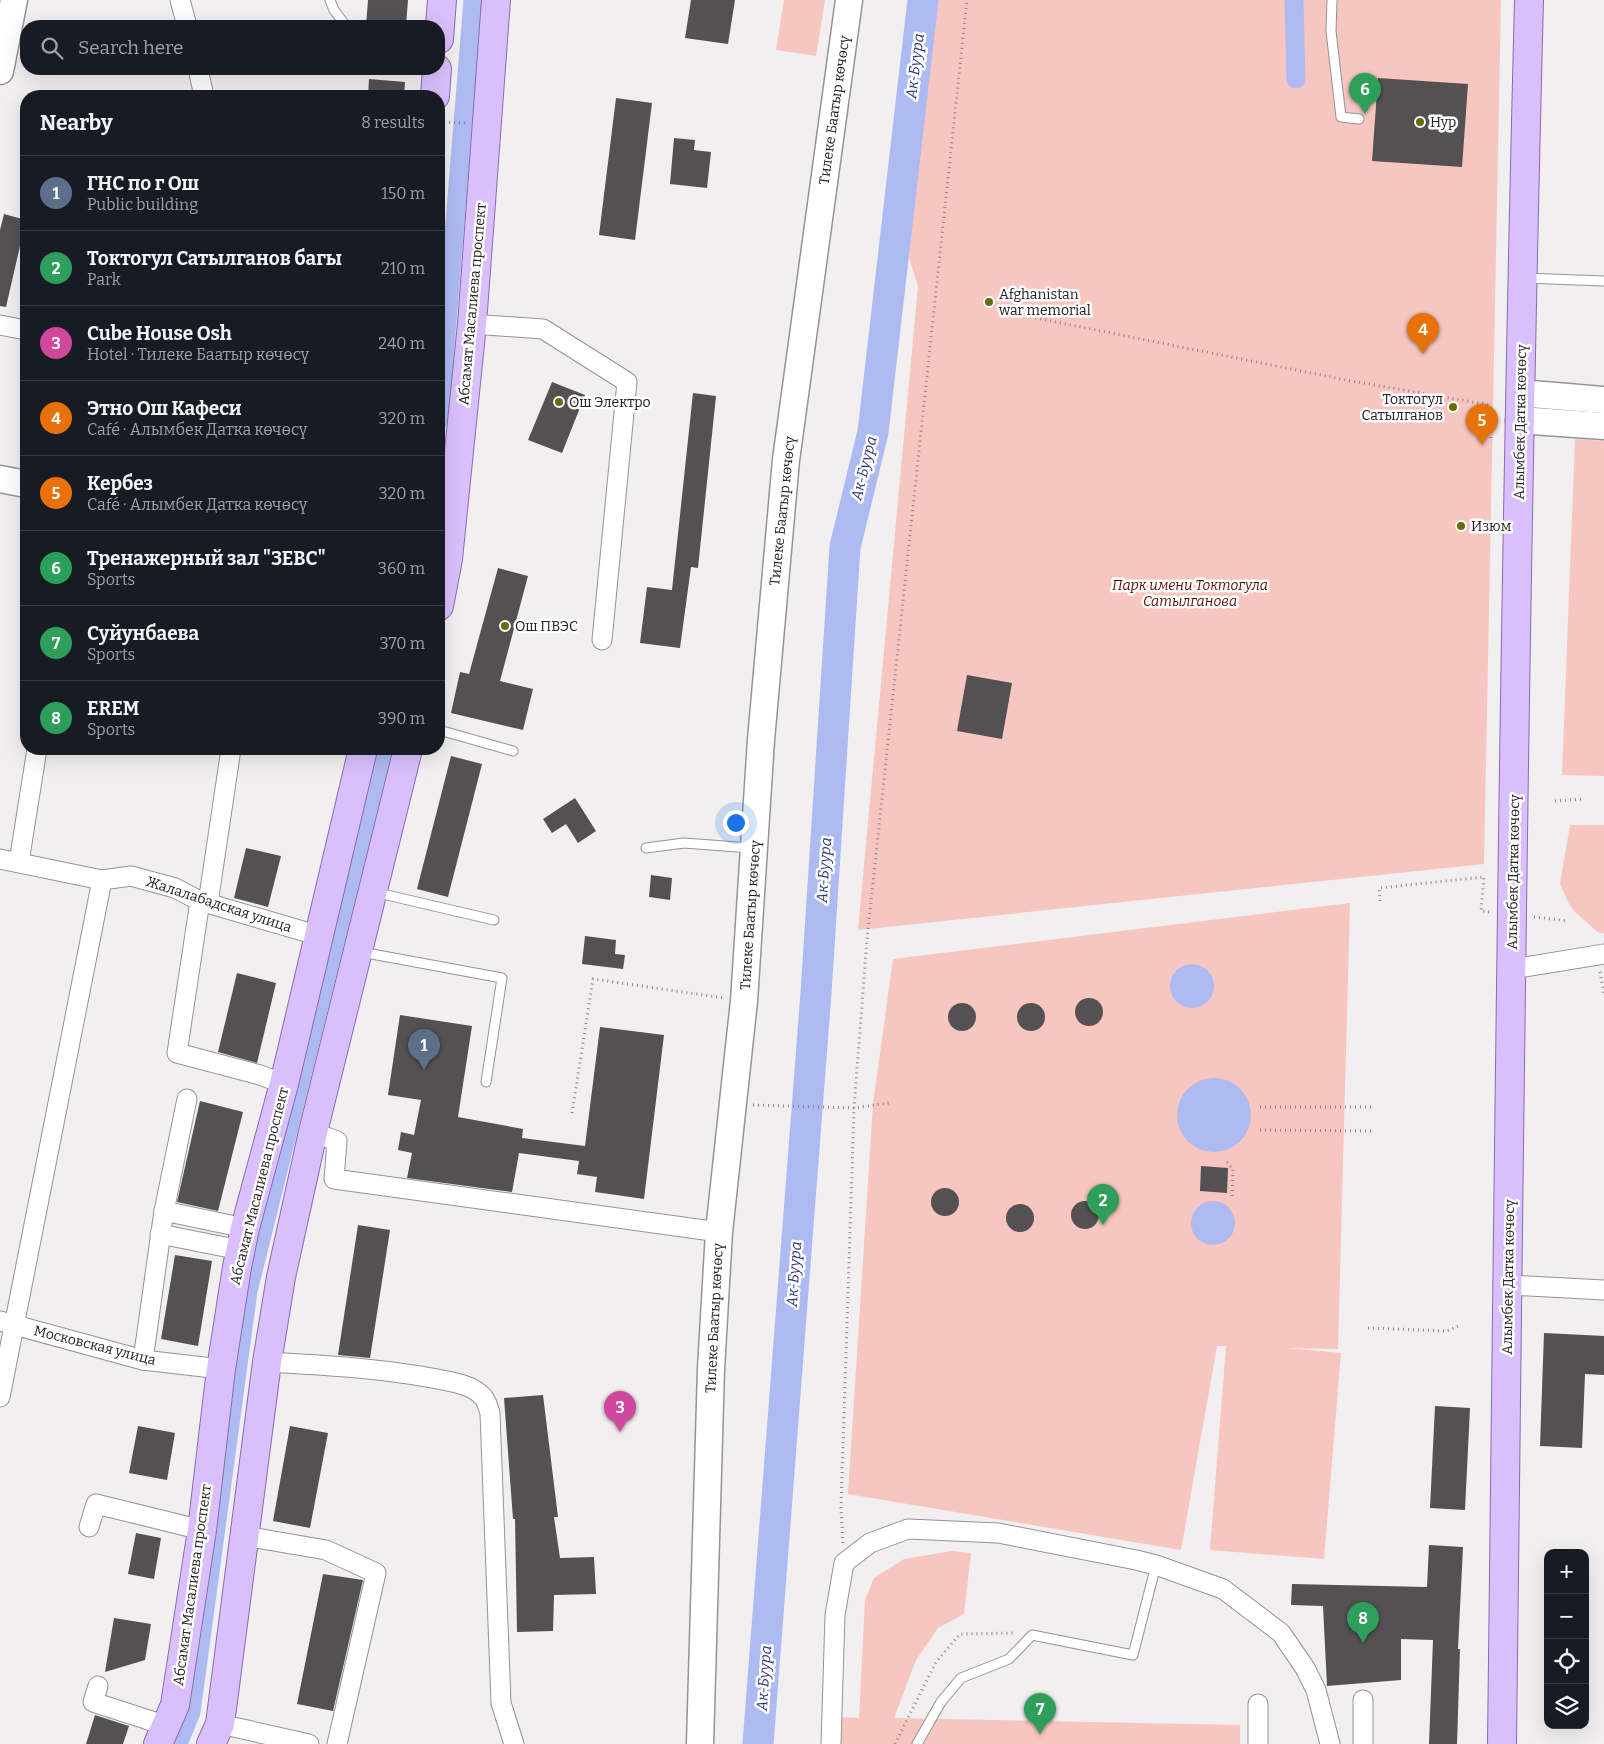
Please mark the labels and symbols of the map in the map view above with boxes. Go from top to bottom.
water label: Ак-Буура [902,32,928,101]
street label: Тилеке Баатыр көчөсү [816,34,853,186]
pin: 6 [1349,73,1381,114]
place label: Нур [1430,114,1456,131]
marker: Нур [1414,116,1426,128]
street label: Абсамат Масалиева проспект [455,202,490,406]
place label: Afghanistan war memorial [998,286,1091,319]
marker: Afghanistan war memorial [983,296,995,308]
pin: 4 [1407,313,1439,354]
street label: Алымбек Датка көчөсү [1511,344,1530,500]
place label: Токтогул Сатылганов [1362,391,1443,424]
place label: Ош Электро [569,394,651,411]
marker: Ош Электро [553,396,565,408]
marker: Токтогул Сатылганов [1447,401,1459,413]
pin: 5 [1466,404,1498,445]
water label: Ак-Буура [847,434,881,503]
street label: Тилеке Баатыр көчөсү [766,435,799,587]
place label: Изюм [1471,518,1512,535]
marker: Изюм [1455,520,1467,532]
park label: Парк имени Токтогула Сатылганова [1112,577,1268,610]
place label: Ош ПВЭС [515,618,578,635]
marker: Ош ПВЭС [499,620,511,632]
street label: Алымбек Датка көчөсү [1504,794,1523,950]
your location [723,810,749,836]
water label: Ак-Буура [813,837,835,904]
street label: Тилеке Баатыр көчөсү [737,839,764,991]
street label: Жалалабадская улица [144,873,294,936]
pin: 1 [408,1029,440,1070]
street label: Абсамат Масалиева проспект [227,1086,292,1287]
pin: 2 [1087,1184,1119,1225]
street label: Алымбек Датка көчөсү [1499,1199,1518,1355]
water label: Ак-Буура [783,1241,805,1308]
street label: Тилеке Баатыр көчөсү [702,1242,727,1394]
street label: Московская улица [32,1322,158,1369]
pin: 3 [604,1391,636,1432]
street label: Абсамат Масалиева проспект [170,1483,215,1687]
pin: 8 [1347,1602,1379,1643]
water label: Ак-Буура [753,1645,775,1712]
pin: 7 [1024,1693,1056,1734]

